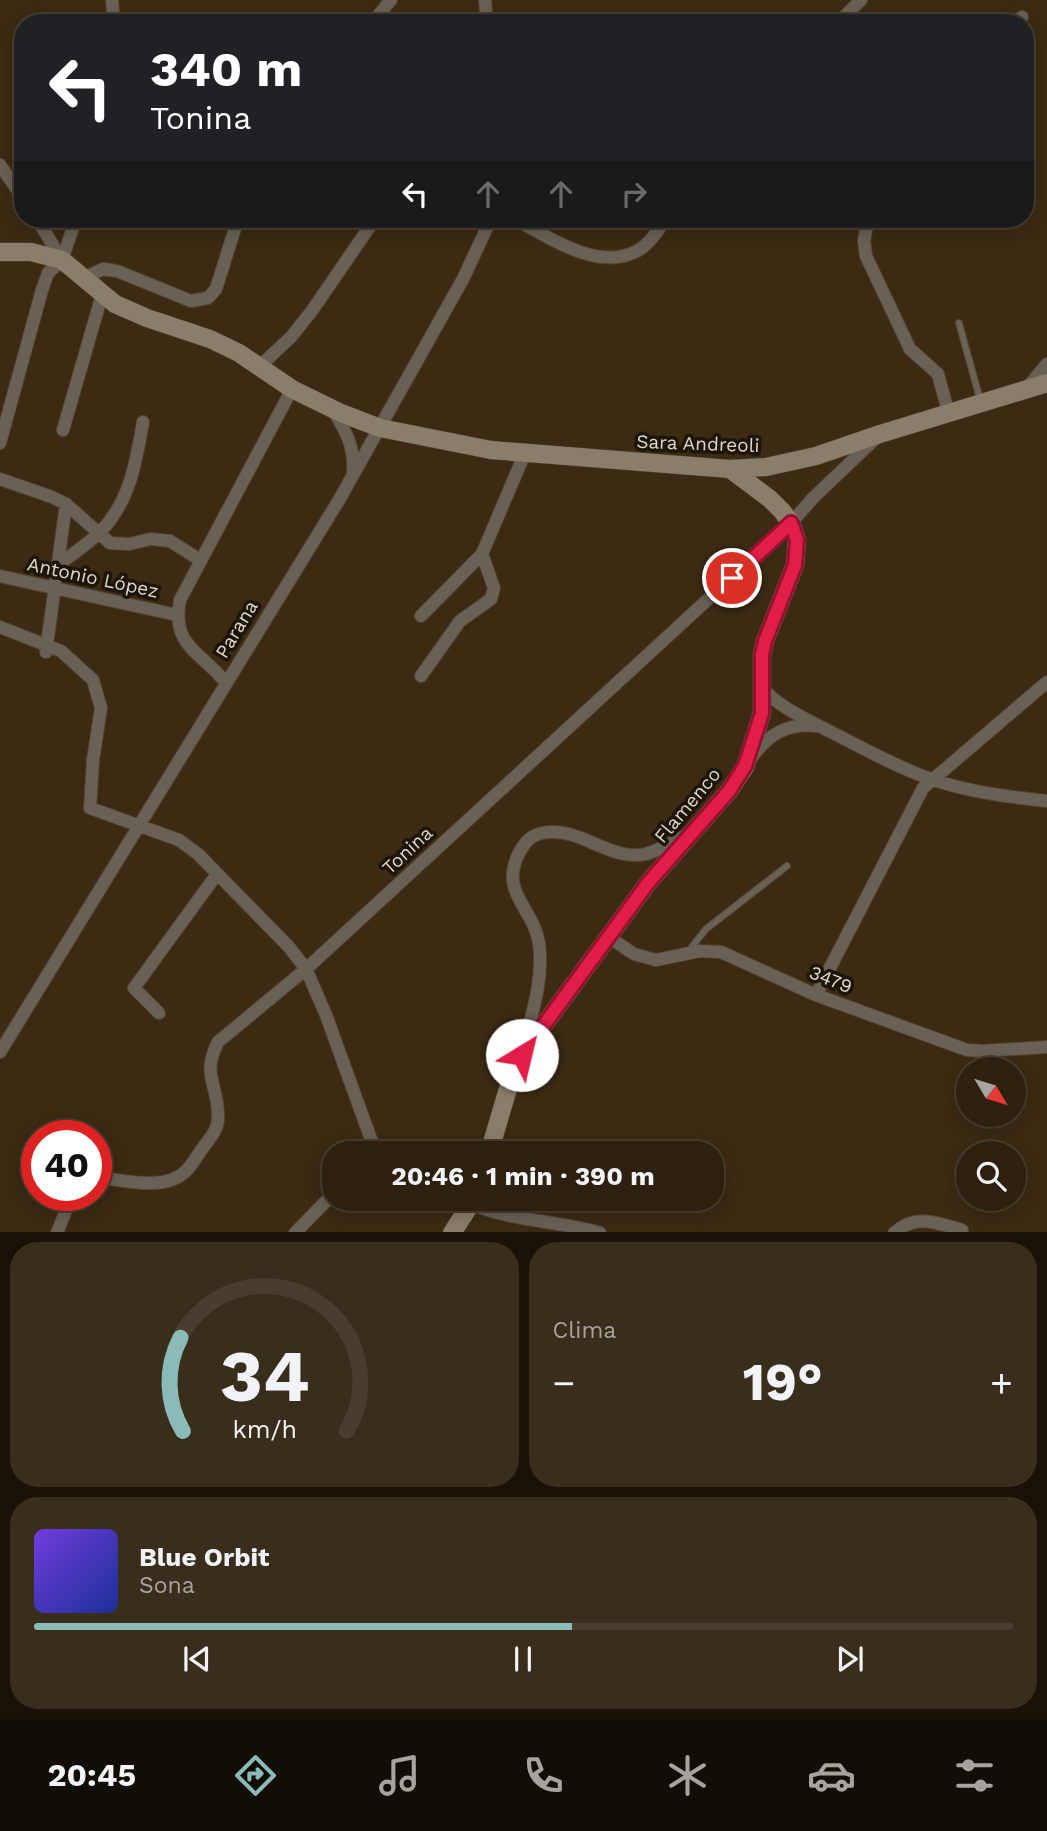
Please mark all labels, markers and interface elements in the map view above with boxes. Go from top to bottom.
text: 340 m [150,40,302,98]
icon: left [35,42,126,133]
text: Tonina [150,99,251,137]
icon: left [396,175,434,213]
icon: ahead [469,175,507,213]
icon: ahead [542,175,580,213]
icon: right [615,175,653,213]
street label: Sara Andreoli [636,430,760,457]
pin [702,548,762,608]
street label: Antonio López [25,552,161,603]
icon: arrive [713,559,751,597]
street label: Parana [210,596,263,662]
street label: Flamenco [649,763,725,848]
street label: Tonina [378,821,437,879]
street label: 3479 [806,961,856,998]
position arrow [485,1018,559,1092]
north arrow [956,1057,1026,1127]
map controls [956,1057,1026,1211]
speed limit sign: 40 [21,1120,112,1211]
button: search [956,1141,1026,1211]
text: 20:46 · 1 min · 390 m [391,1161,655,1191]
text: Clima [553,1317,616,1344]
text: 34 [219,1333,309,1419]
text: 19° [743,1352,823,1413]
text: − [553,1361,575,1405]
text: + [990,1361,1013,1405]
text: km/h [232,1414,296,1443]
text: Blue Orbit [139,1542,269,1572]
text: Sona [139,1572,195,1599]
icon: previous [178,1640,216,1678]
icon: pause [504,1640,542,1678]
icon: next [831,1640,869,1678]
icon: directions [231,1751,280,1800]
icon: music [375,1751,424,1800]
icon: phone [519,1751,568,1800]
icon: climate [663,1751,712,1800]
icon: car [807,1751,856,1800]
icon: filters [950,1751,999,1800]
text: 20:45 [47,1756,136,1794]

